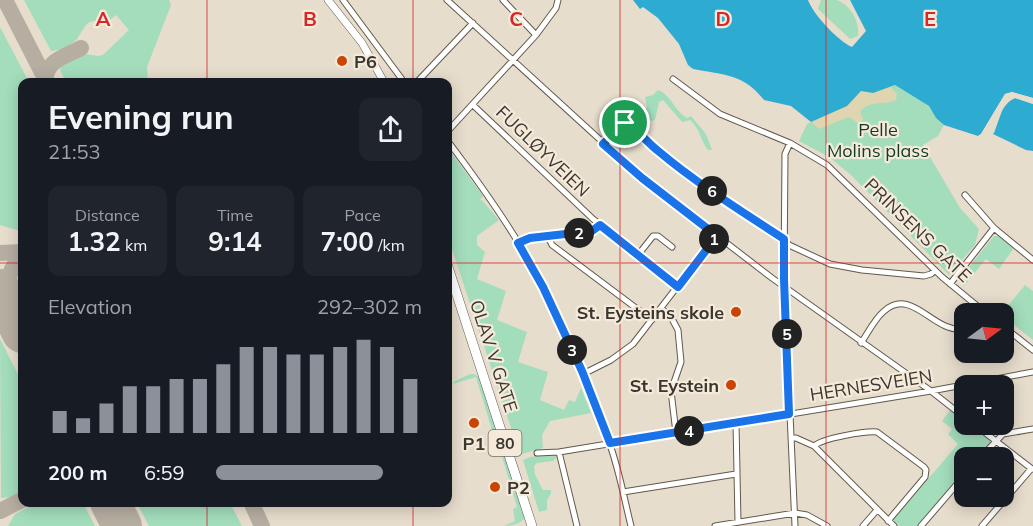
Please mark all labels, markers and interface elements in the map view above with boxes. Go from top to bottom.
text: A [96,6,111,31]
text: B [303,6,317,31]
text: C [509,6,523,31]
text: D [715,6,731,31]
text: E [924,6,936,31]
place label: P6 [354,50,377,73]
marker: P6 [335,54,349,68]
text: Evening run [48,96,234,137]
pin [599,97,650,148]
button: share [359,98,422,161]
street label: FUGLØYVEIEN [491,100,595,202]
icon: arrive [608,106,641,139]
park label: Pelle Molins plass [827,118,929,162]
text: 21:53 [48,139,101,164]
street label: PRINSENS GATE [860,173,976,287]
pin: 6 [697,176,727,206]
text: 6 [707,181,717,201]
text: Distance [75,205,140,225]
text: Time [217,205,253,225]
text: Pace [345,205,381,225]
pin: 2 [564,218,594,248]
text: 2 [574,223,584,243]
pin: 1 [699,224,729,254]
text: 1.32 [67,225,121,258]
text: 9:14 [208,225,262,258]
text: 7:00 [321,225,374,258]
text: 1 [709,229,719,249]
text: km [121,235,147,255]
text: /km [374,235,405,255]
text: Elevation [48,294,133,319]
text: 292–302 m [317,294,422,319]
street label: OLAV V GATE [465,297,523,415]
place label: St. Eysteins skole [577,301,724,324]
north arrow [954,303,1014,363]
map controls [954,303,1014,507]
marker: St. Eysteins skole [729,305,743,319]
pin: 5 [772,319,802,349]
text: 5 [782,324,792,344]
pin: 3 [557,335,587,365]
text: 3 [567,340,577,360]
street label: HERNESVEIEN [808,364,934,406]
place label: St. Eystein [630,374,719,397]
button: + [954,375,1014,435]
marker: St. Eystein [724,378,738,392]
marker: P1 [467,416,481,430]
pin: 4 [674,416,704,446]
text: 4 [684,421,694,441]
road number: 80 [488,430,522,456]
place label: P1 [463,432,485,455]
button: − [954,447,1014,507]
text: 200 m [48,460,107,485]
text: 6:59 [144,460,185,485]
place label: P2 [507,476,530,499]
marker: P2 [488,480,502,494]

